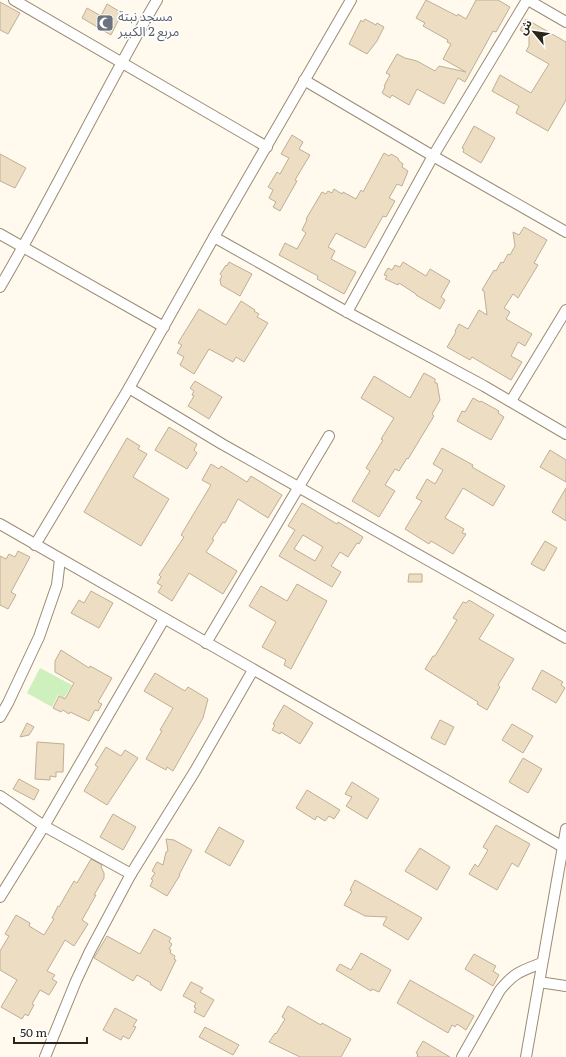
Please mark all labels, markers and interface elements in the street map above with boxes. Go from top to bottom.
place label: مسجد نبتة مربع 2 الكبير [117,6,179,42]
north arrow [514,12,554,52]
mosque icon: مسجد نبتة مربع 2 الكبير [95,13,115,33]
text: ش [514,16,535,37]
scale bar [14,1019,87,1045]
text: 50 m [20,1023,47,1041]

